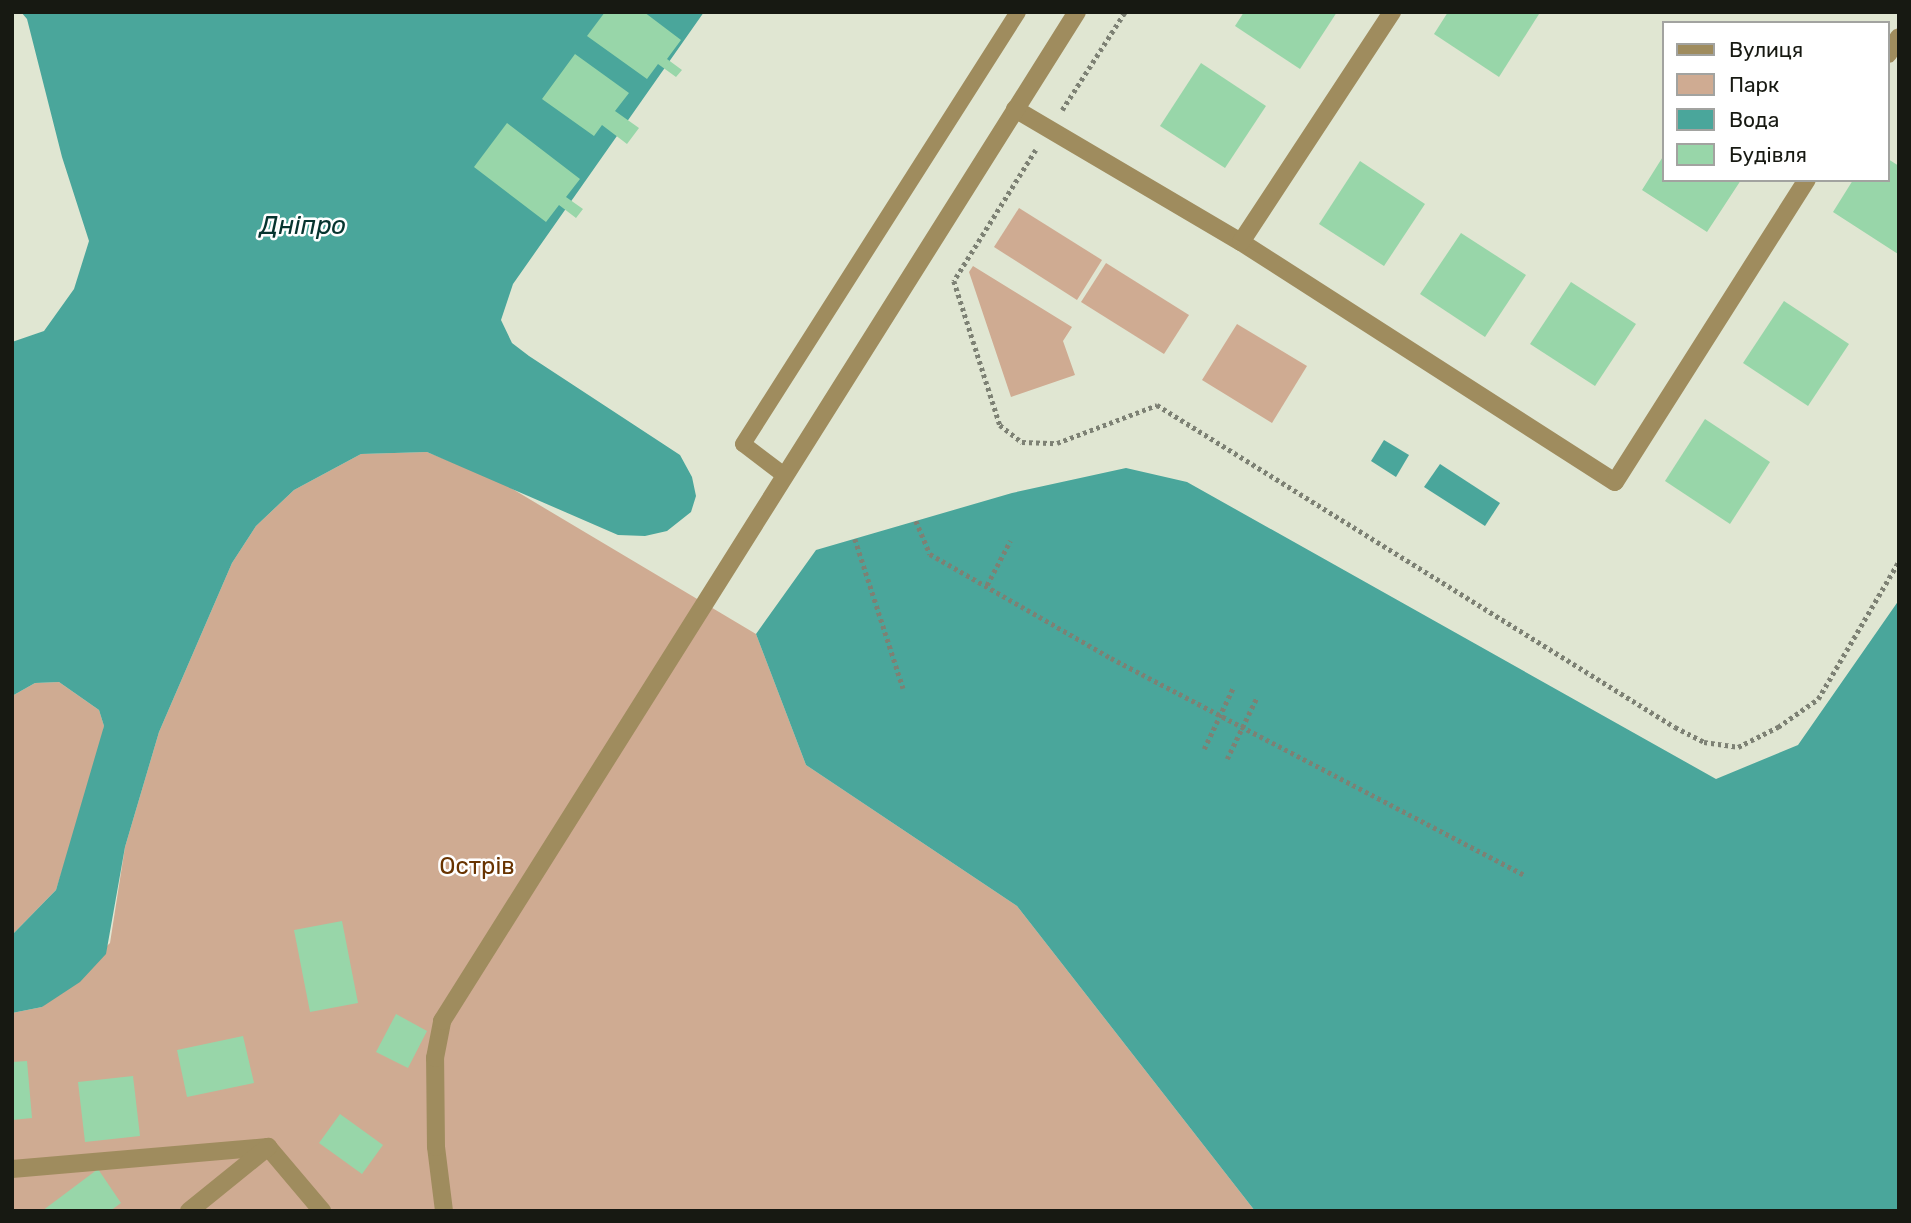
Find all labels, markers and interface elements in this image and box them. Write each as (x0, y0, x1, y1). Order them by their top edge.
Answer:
legend (1662, 21, 1890, 182)
text: Вулиця (1729, 37, 1803, 62)
text: Парк (1729, 72, 1779, 97)
text: Вода (1729, 107, 1779, 132)
text: Будівля (1729, 142, 1807, 167)
water label: Дніпро (260, 210, 346, 242)
park label: Острів (439, 853, 515, 881)

